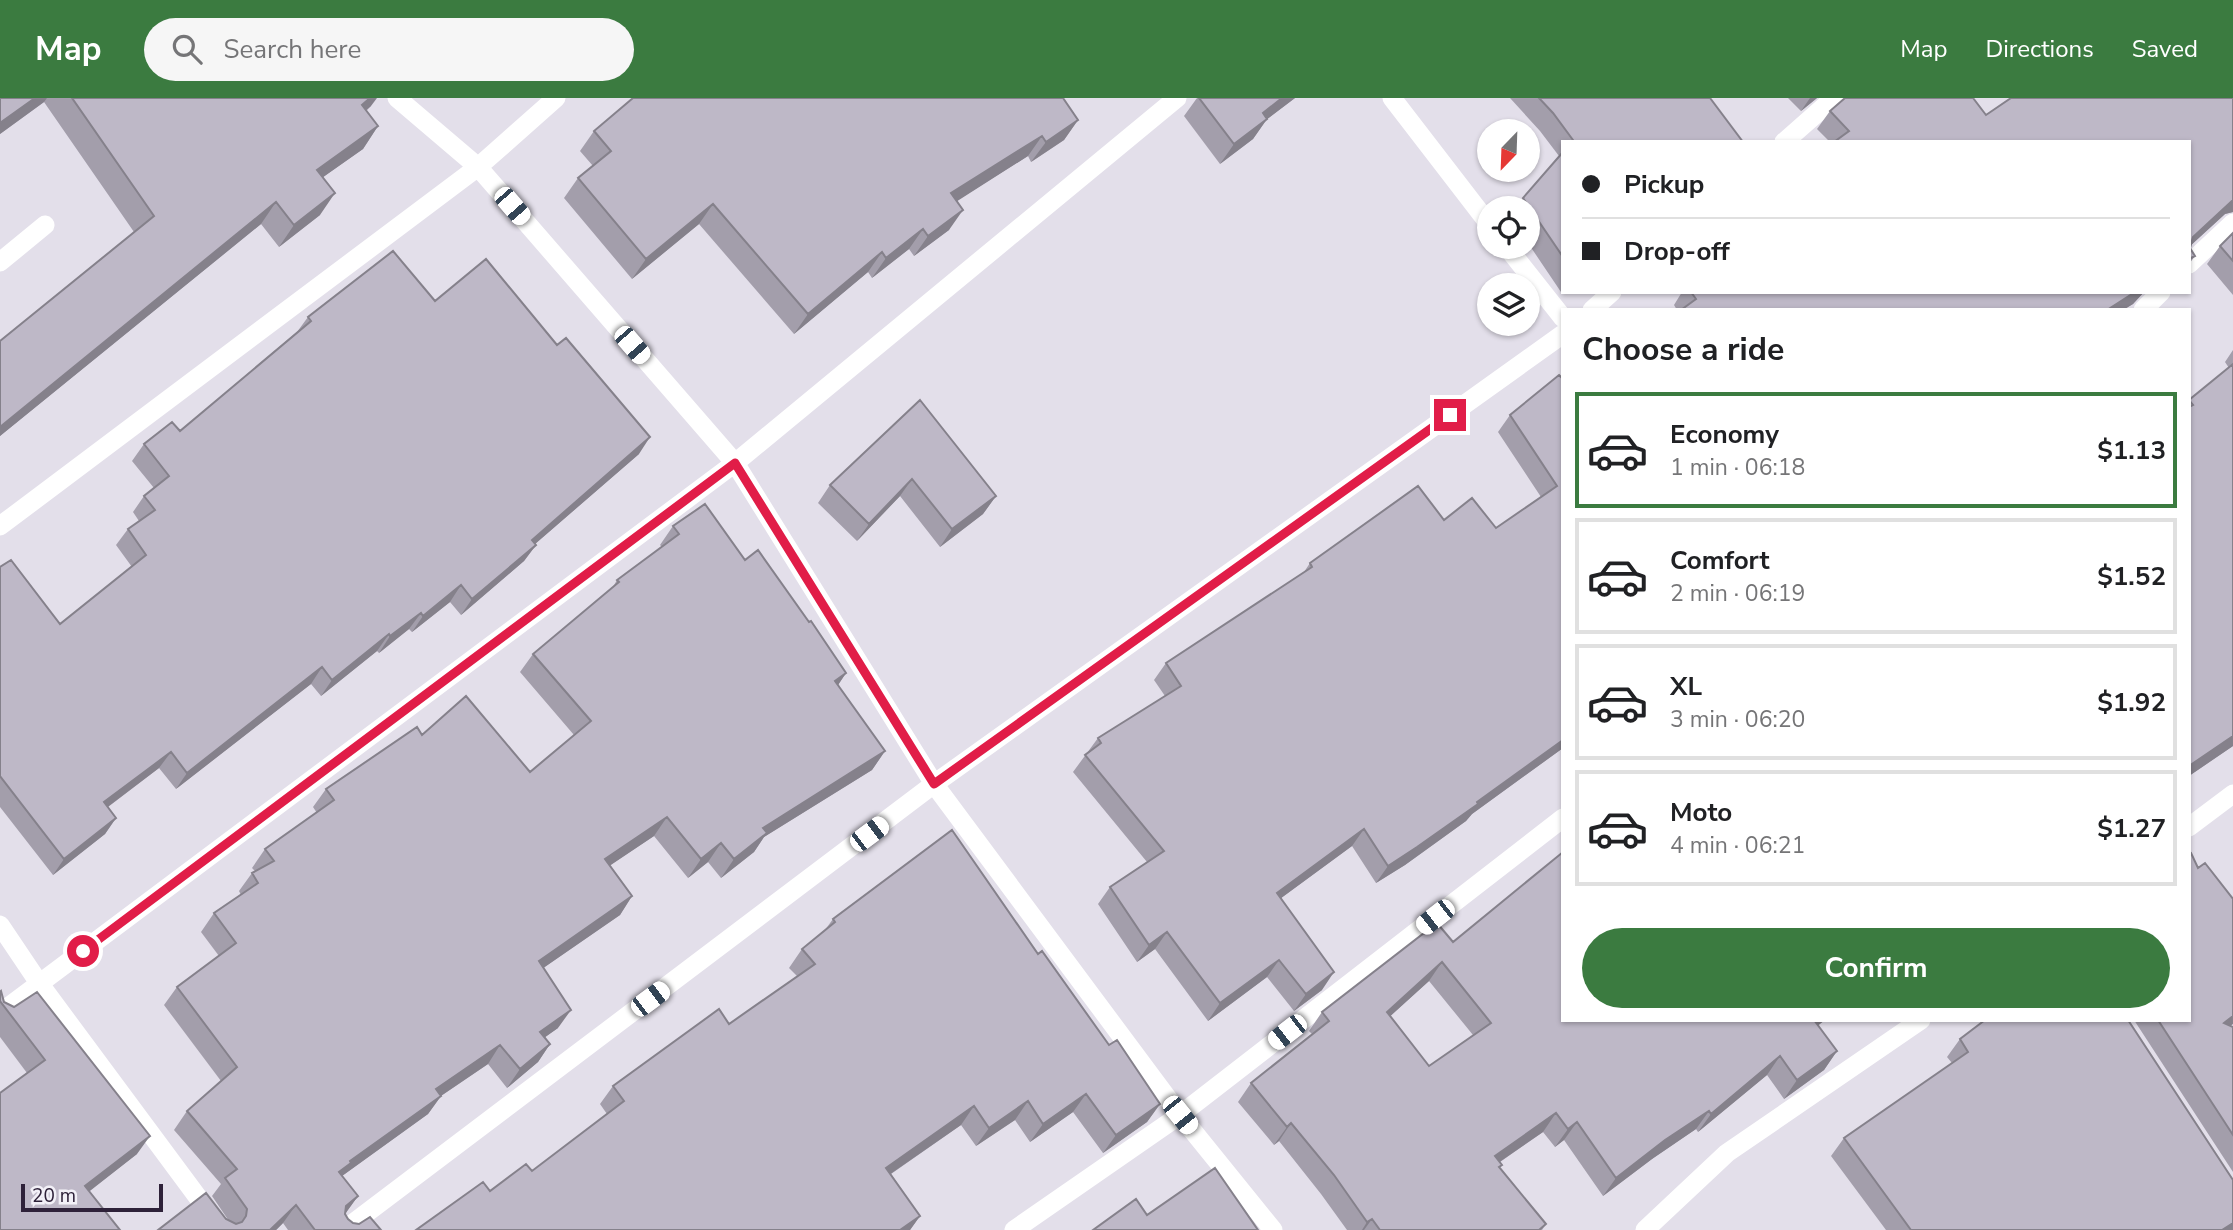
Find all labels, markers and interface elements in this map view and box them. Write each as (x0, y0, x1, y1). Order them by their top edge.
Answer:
search box (144, 18, 634, 81)
text: Map (35, 27, 102, 72)
icon: search (168, 30, 206, 68)
text: Search here (224, 32, 361, 67)
text: Map (1900, 33, 1947, 65)
text: Directions (1985, 33, 2094, 65)
text: Saved (2132, 33, 2198, 65)
north arrow (1477, 119, 1540, 182)
map controls (1477, 119, 1540, 336)
text: Pickup (1624, 167, 1704, 202)
car (491, 183, 534, 229)
button: locate (1477, 196, 1540, 259)
text: Drop-off (1624, 234, 1730, 269)
button: layers (1477, 273, 1540, 336)
car (611, 322, 654, 368)
text: Choose a ride (1582, 328, 1784, 371)
route end (1434, 399, 1466, 431)
text: Economy (1670, 417, 1779, 452)
icon: car (1586, 419, 1649, 482)
text: $1.13 (2097, 433, 2166, 468)
text: 1 min · 06:18 (1670, 452, 1805, 483)
text: Comfort (1670, 543, 1770, 578)
icon: car (1586, 545, 1649, 608)
text: $1.52 (2097, 559, 2166, 594)
text: 2 min · 06:19 (1670, 578, 1805, 609)
text: XL (1670, 669, 1702, 704)
icon: car (1586, 671, 1649, 734)
text: $1.92 (2097, 685, 2166, 720)
text: 3 min · 06:20 (1670, 704, 1805, 735)
text: Moto (1670, 795, 1732, 830)
icon: car (1586, 797, 1649, 860)
text: $1.27 (2097, 811, 2166, 846)
car (846, 813, 893, 855)
text: 4 min · 06:21 (1670, 830, 1805, 861)
car (1412, 896, 1459, 938)
button: Confirm (1582, 928, 2170, 1008)
route start (67, 935, 99, 967)
car (627, 978, 674, 1020)
car (1264, 1011, 1311, 1053)
car (1159, 1092, 1202, 1138)
scale bar (21, 1181, 163, 1213)
text: 20 m (32, 1183, 76, 1209)

